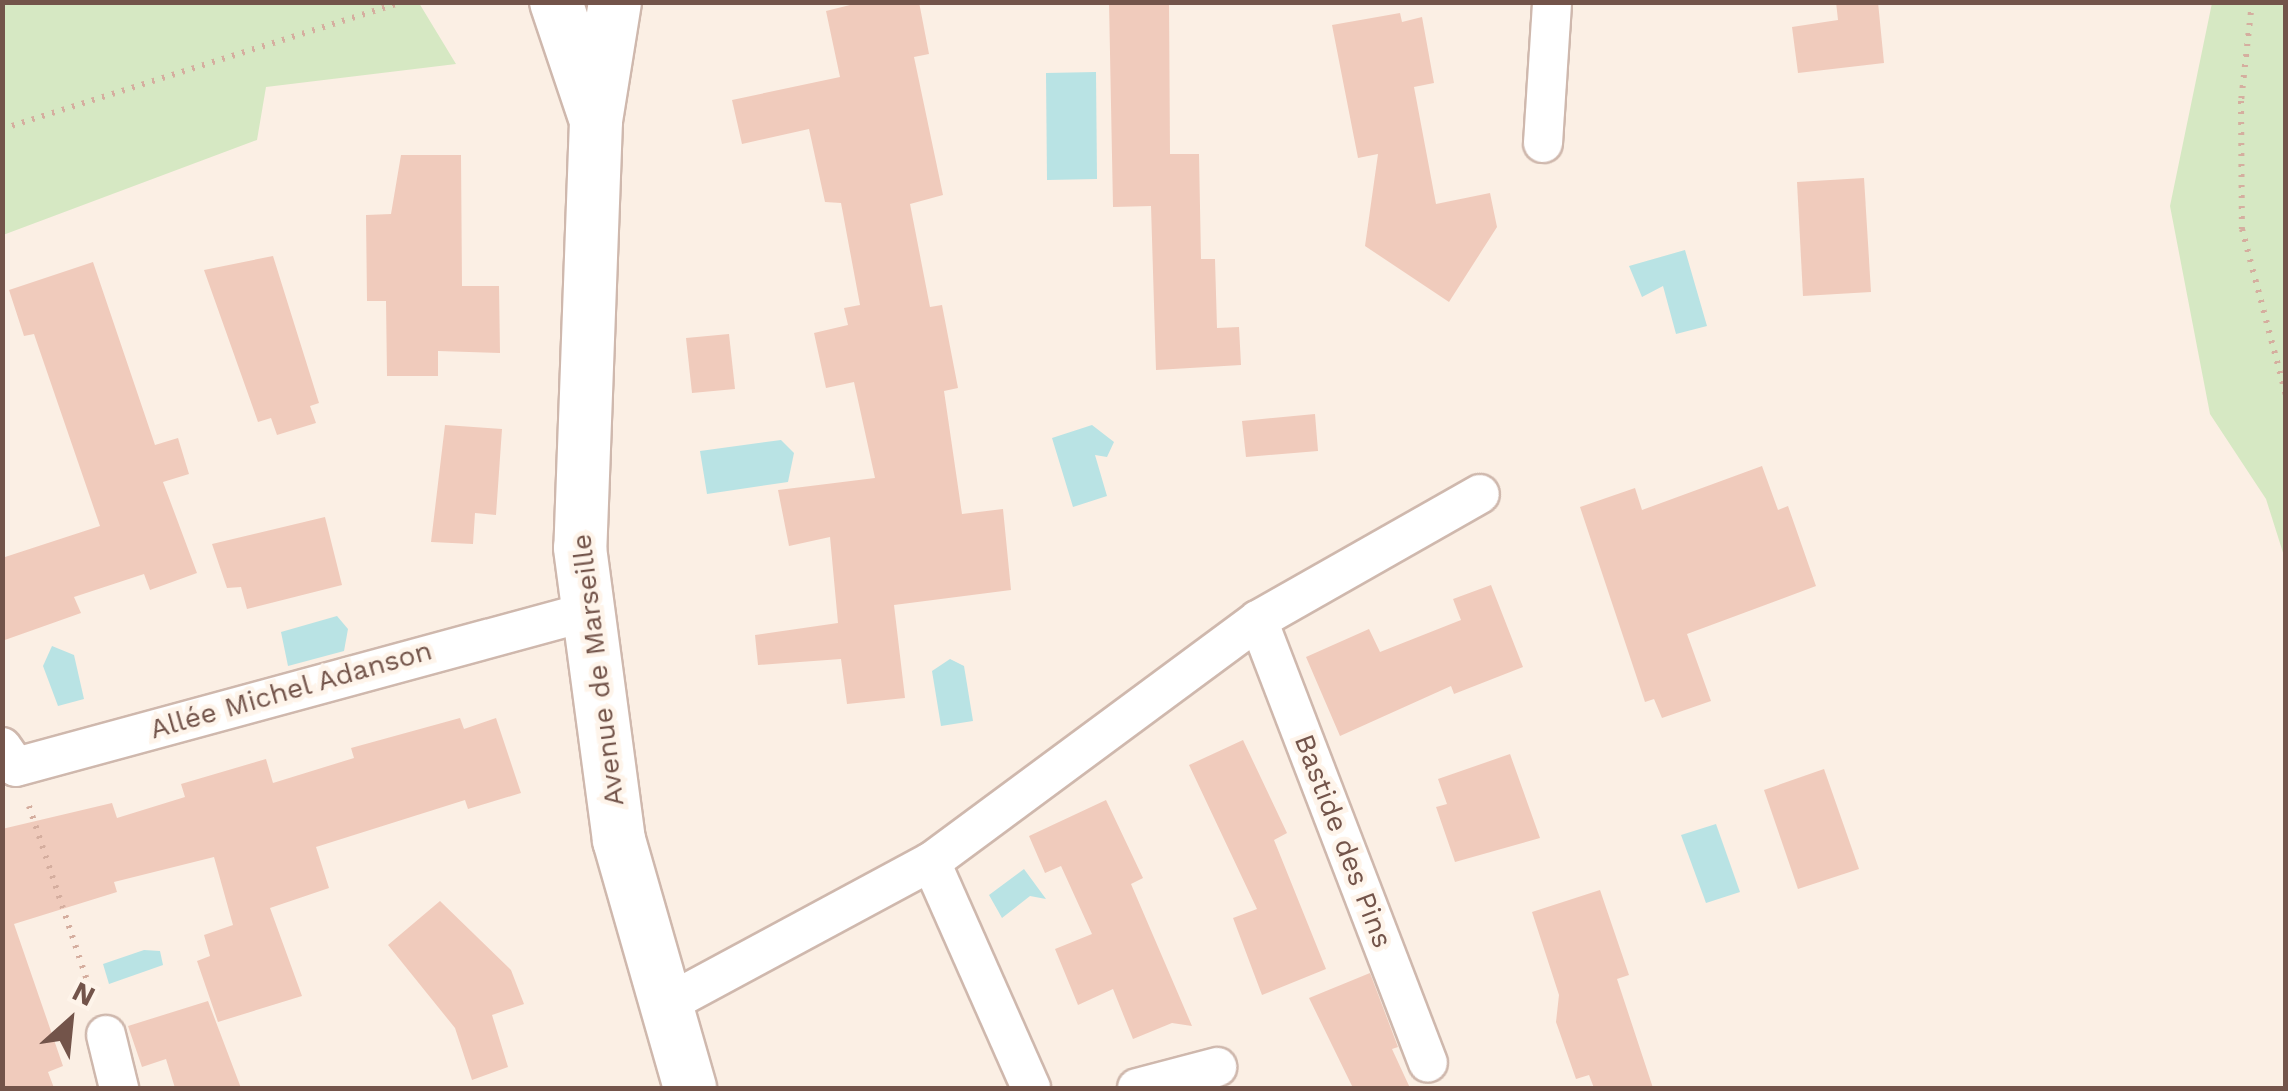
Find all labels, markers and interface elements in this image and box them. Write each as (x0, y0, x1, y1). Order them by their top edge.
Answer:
street label: Avenue de Marseille (565, 532, 631, 808)
street label: Allée Michel Adanson (145, 633, 437, 747)
street label: Bastide des Pins (1287, 730, 1399, 952)
north arrow (20, 971, 120, 1071)
text: N (67, 974, 101, 1013)

